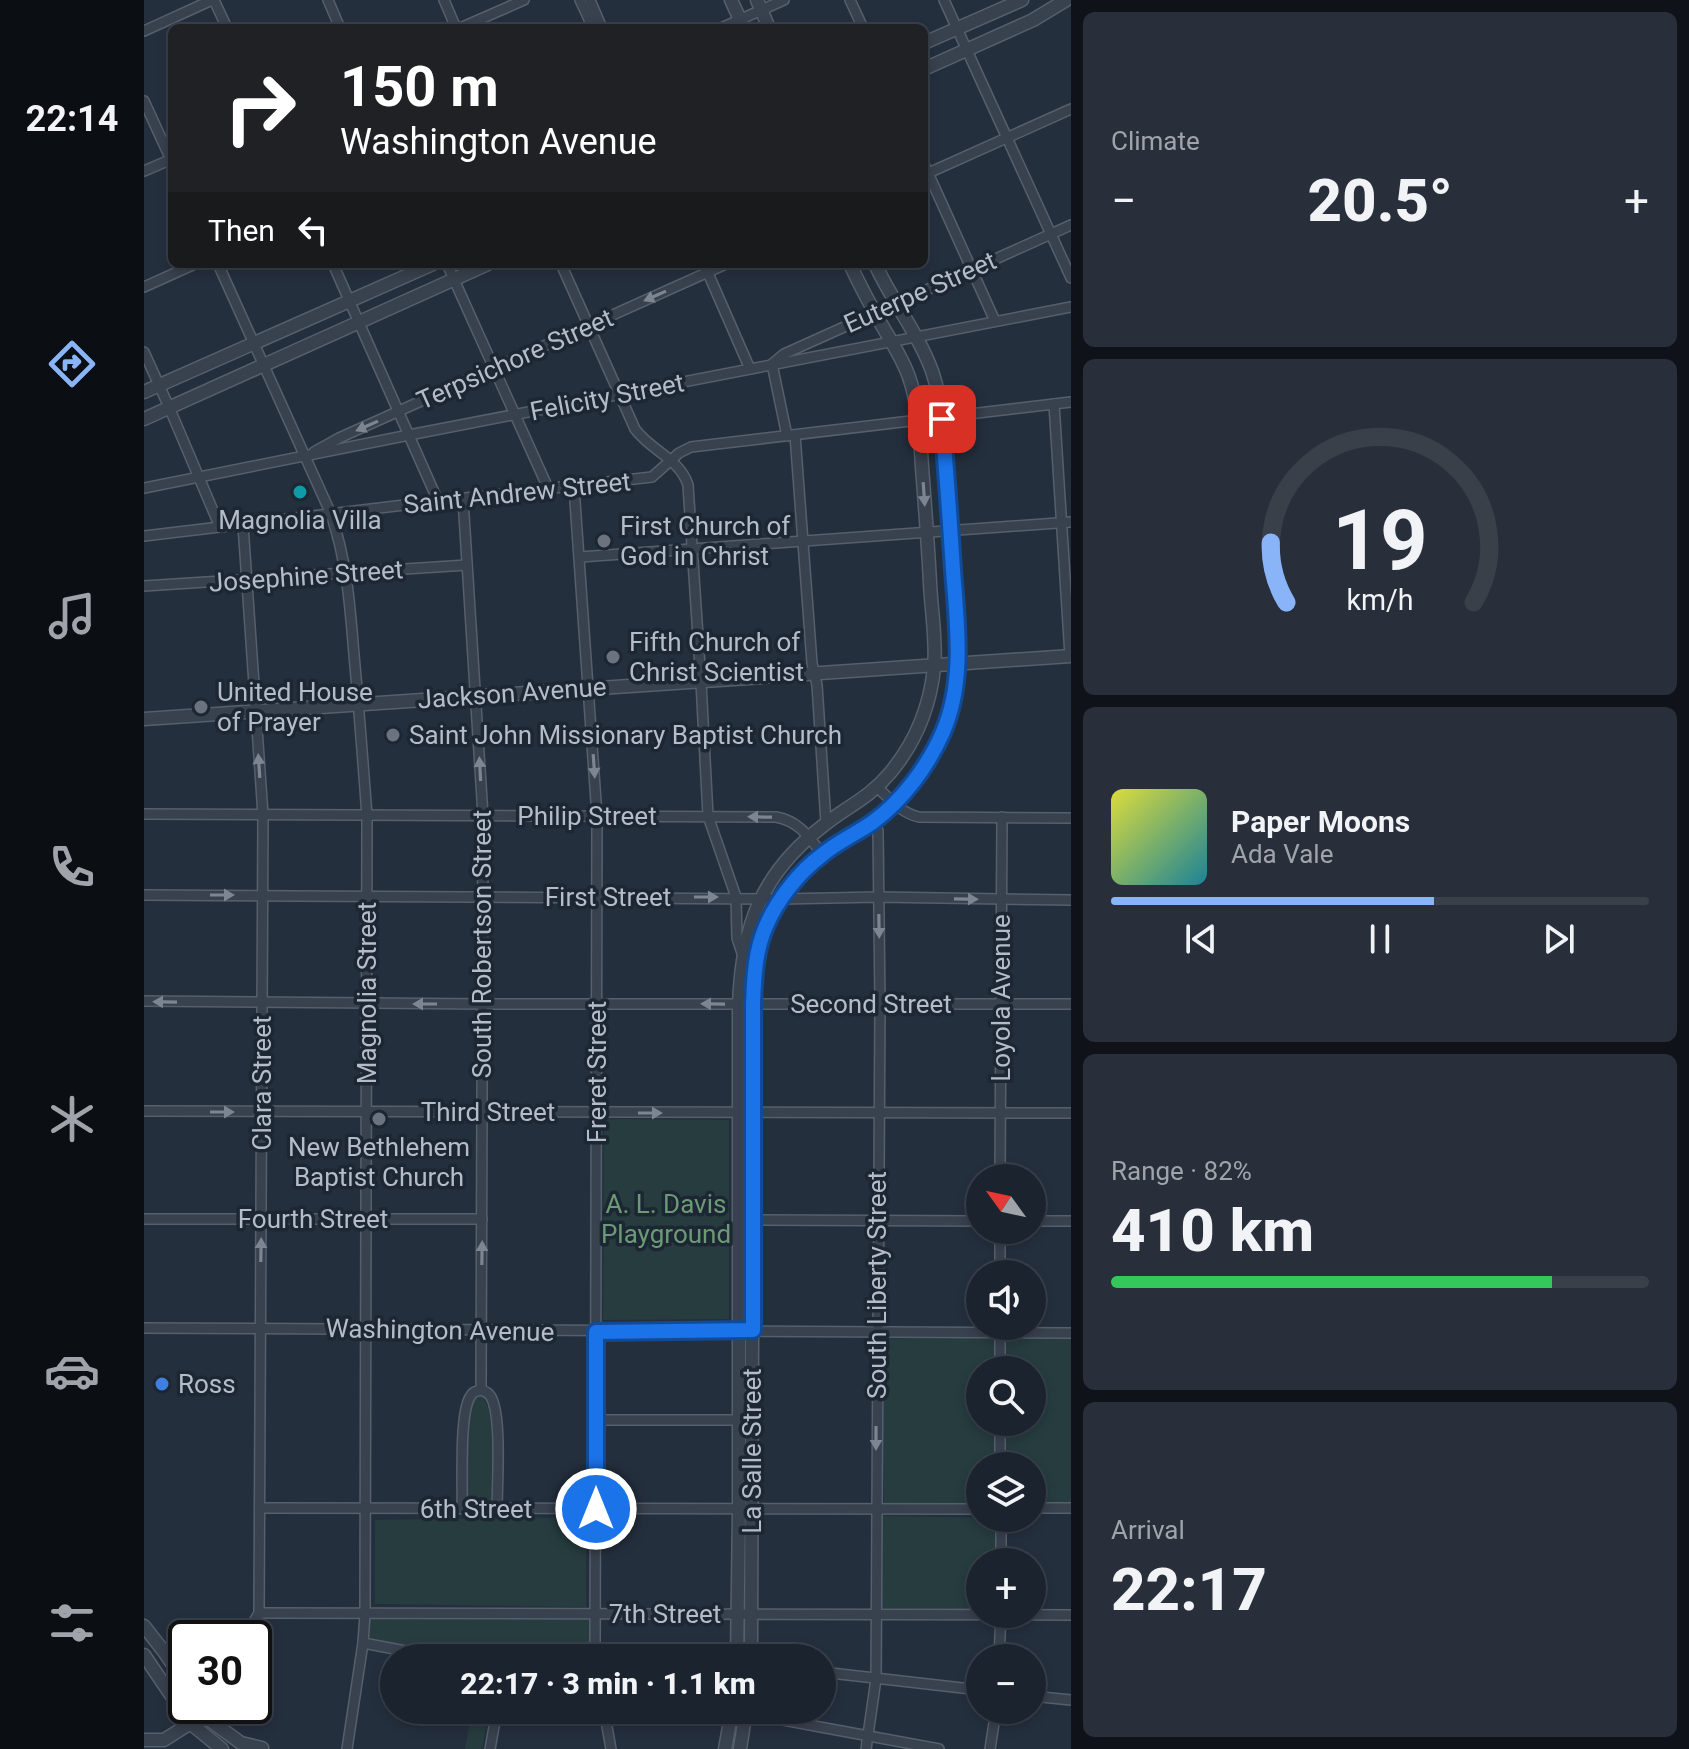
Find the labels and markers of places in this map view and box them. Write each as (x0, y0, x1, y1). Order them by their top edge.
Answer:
pin (908, 385, 976, 453)
marker: Magnolia Villa (291, 483, 309, 501)
place label: Magnolia Villa (218, 505, 382, 535)
place label: First Church of God in Christ (620, 511, 791, 571)
marker: First Church of God in Christ (595, 532, 613, 550)
place label: Fifth Church of Christ Scientist (629, 627, 804, 687)
marker: Fifth Church of Christ Scientist (604, 648, 622, 666)
place label: United House of Prayer (217, 677, 373, 737)
marker: United House of Prayer (192, 698, 210, 716)
place label: Saint John Missionary Baptist Church (409, 720, 842, 750)
marker: Saint John Missionary Baptist Church (384, 726, 402, 744)
marker: New Bethlehem Baptist Church (370, 1110, 388, 1128)
place label: New Bethlehem Baptist Church (288, 1132, 470, 1192)
place label: Ross (178, 1369, 236, 1399)
marker: Ross (153, 1375, 171, 1393)

